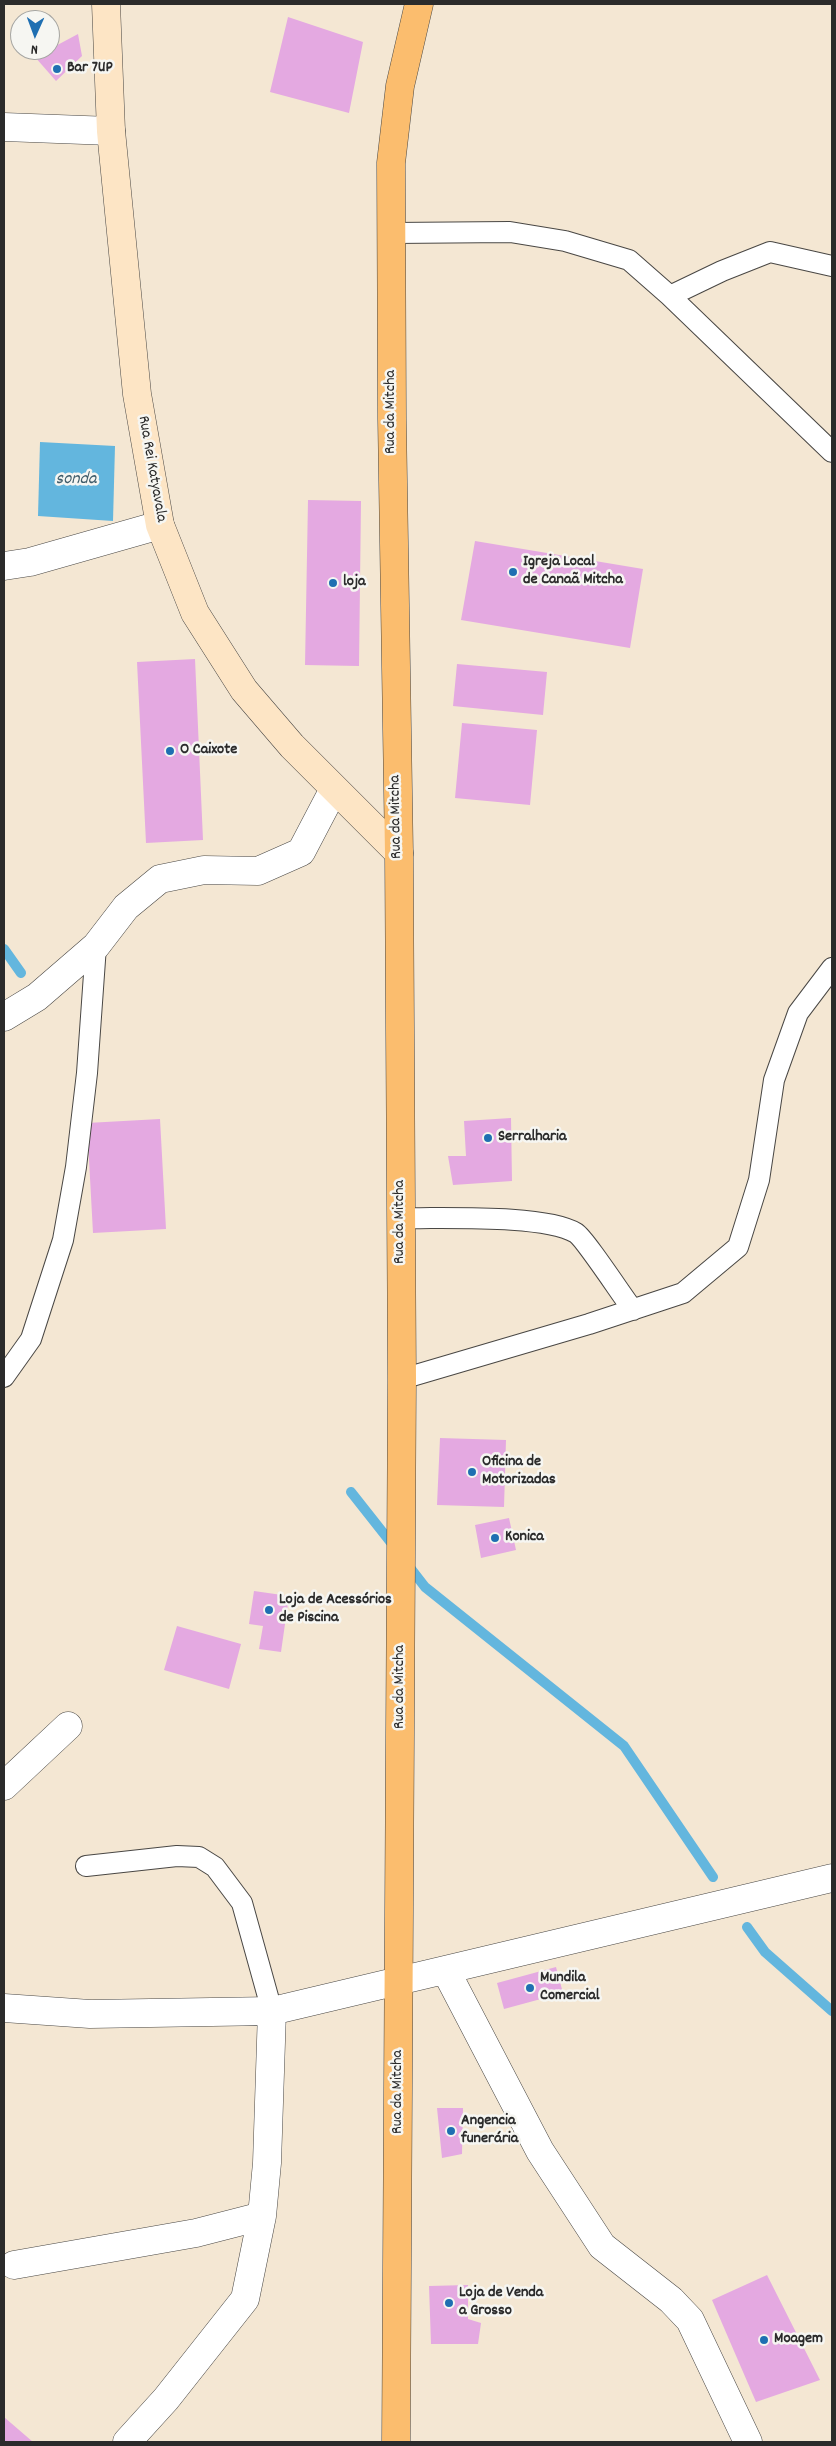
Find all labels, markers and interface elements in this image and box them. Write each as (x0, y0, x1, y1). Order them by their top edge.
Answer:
north arrow (10, 10, 60, 60)
text: N (31, 39, 38, 59)
place label: Bar 7UP (67, 59, 113, 79)
marker: Bar 7UP (51, 63, 63, 75)
street label: Rua da Mitcha (382, 370, 402, 454)
street label: Rua Rei Katyavala (132, 414, 170, 524)
water label: sonda (56, 470, 96, 492)
place label: Igreja Local de Canaã Mitcha (523, 553, 623, 591)
marker: Igreja Local de Canaã Mitcha (507, 566, 519, 578)
place label: loja (343, 573, 366, 593)
marker: loja (327, 577, 339, 589)
place label: O Caixote (180, 741, 237, 761)
marker: O Caixote (164, 745, 176, 757)
street label: Rua da Mitcha (387, 775, 407, 859)
place label: Serralharia (498, 1128, 566, 1148)
marker: Serralharia (482, 1132, 494, 1144)
street label: Rua da Mitcha (391, 1180, 411, 1264)
place label: Oficina de Motorizadas (482, 1453, 556, 1491)
marker: Oficina de Motorizadas (466, 1466, 478, 1478)
place label: Konica (505, 1528, 544, 1548)
marker: Konica (489, 1532, 501, 1544)
place label: Loja de Acessórios de Piscina (279, 1591, 392, 1629)
marker: Loja de Acessórios de Piscina (263, 1604, 275, 1616)
street label: Rua da Mitcha (391, 1645, 411, 1729)
place label: Mundila Comercial (540, 1969, 600, 2007)
marker: Mundila Comercial (524, 1982, 536, 1994)
street label: Rua da Mitcha (389, 2050, 409, 2134)
place label: Angencia funerária (461, 2112, 518, 2150)
marker: Angencia funerária (445, 2125, 457, 2137)
place label: Loja de Venda a Grosso (459, 2284, 543, 2322)
marker: Loja de Venda a Grosso (443, 2297, 455, 2309)
place label: Moagem (774, 2330, 823, 2350)
marker: Moagem (758, 2334, 770, 2346)

